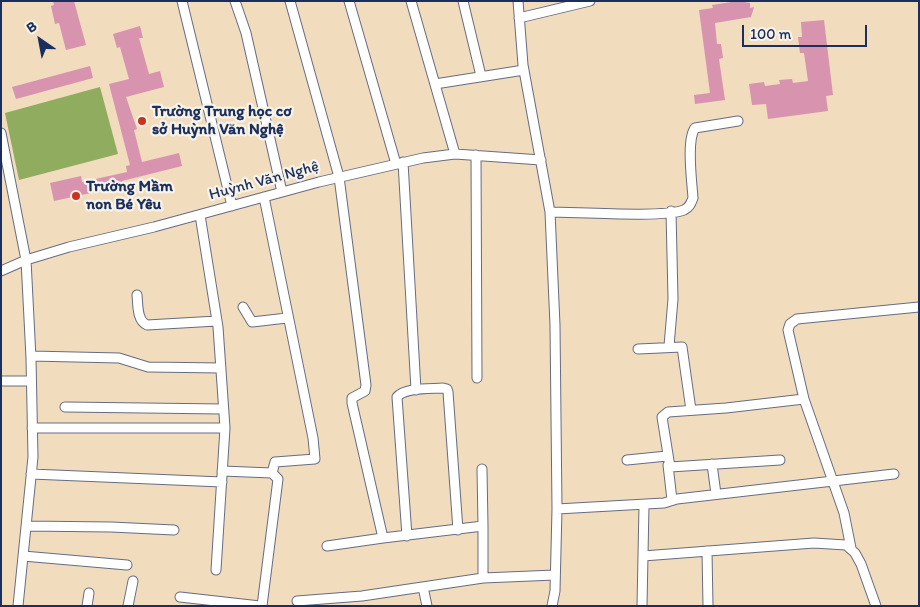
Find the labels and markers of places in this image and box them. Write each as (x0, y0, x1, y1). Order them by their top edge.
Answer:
place label: Trường Trung học cơ sở Huỳnh Văn Nghệ (152, 102, 291, 140)
marker: Trường Trung học cơ sở Huỳnh Văn Nghệ (136, 115, 148, 127)
place label: Trường Mầm non Bé Yêu (86, 177, 173, 215)
marker: Trường Mầm non Bé Yêu (70, 190, 82, 202)

